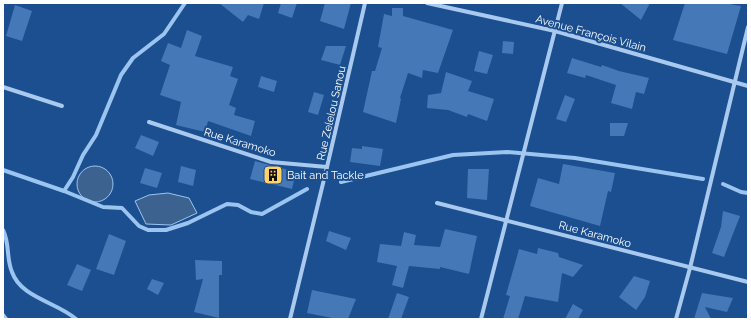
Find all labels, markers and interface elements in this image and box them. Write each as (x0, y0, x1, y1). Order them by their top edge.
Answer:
street label: Avenue François Vilain (534, 12, 648, 55)
street label: Rue Zelelou Sanou (314, 65, 349, 162)
street label: Rue Karamoko (202, 125, 278, 160)
building icon: Bait and Tackle (262, 164, 284, 186)
place label: Bait and Tackle (287, 169, 364, 182)
street label: Rue Karamoko (557, 219, 633, 251)

